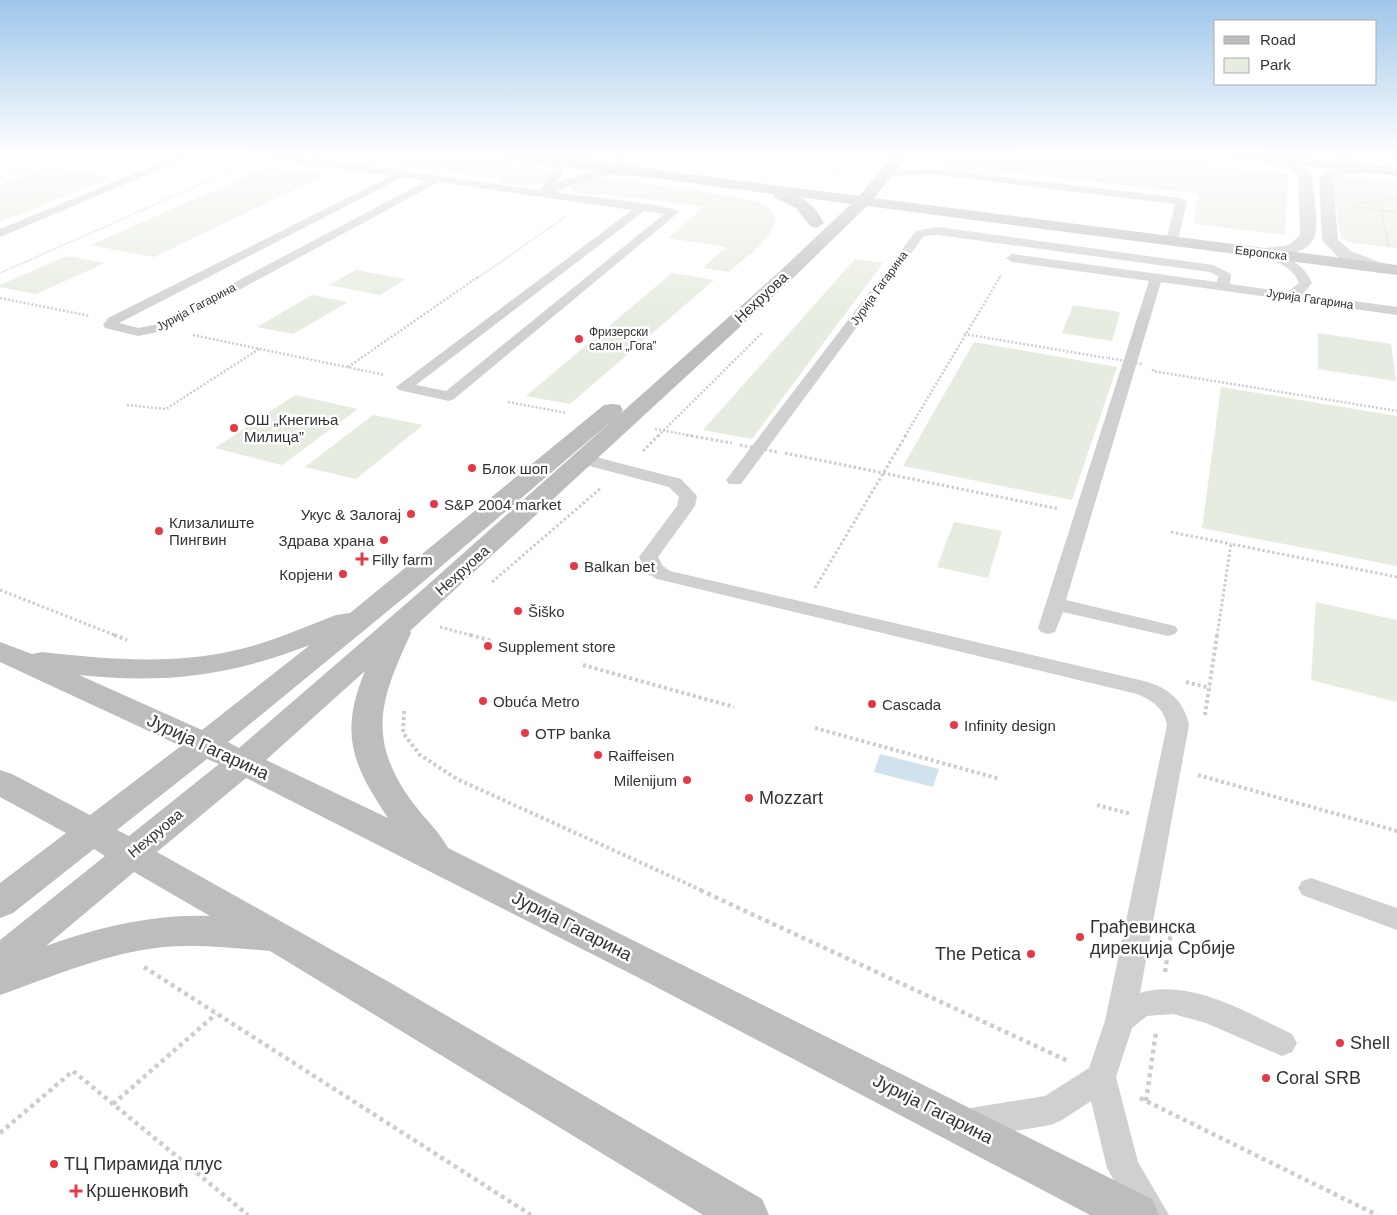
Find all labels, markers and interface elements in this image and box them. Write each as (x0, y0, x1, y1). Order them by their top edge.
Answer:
legend (1214, 20, 1377, 85)
text: Road (1260, 31, 1296, 48)
text: Park (1260, 56, 1291, 73)
street label: Европска (1234, 243, 1288, 263)
street label: Јурија Гагарина (848, 248, 911, 328)
street label: Нехруова (731, 268, 792, 326)
street label: Јурија Гагарина (154, 280, 238, 334)
street label: Јурија Гагарина (1266, 286, 1355, 312)
place label: Фризерски салон „Гога” (589, 325, 657, 353)
marker: Фризерски салон „Гога” (573, 333, 585, 345)
place label: ОШ „Кнегиња Милица” (244, 411, 339, 445)
marker: ОШ „Кнегиња Милица” (228, 422, 240, 434)
place label: Блок шоп (482, 460, 548, 477)
marker: Блок шоп (466, 462, 478, 474)
place label: S&P 2004 market (444, 496, 562, 513)
marker: S&P 2004 market (428, 498, 440, 510)
place label: Укус & Залогај (301, 506, 401, 523)
marker: Укус & Залогај (405, 508, 417, 520)
place label: Клизалиште Пингвин (169, 514, 254, 548)
marker: Клизалиште Пингвин (153, 525, 165, 537)
place label: Здрава храна (278, 532, 375, 549)
marker: Здрава храна (378, 534, 390, 546)
street label: Нехруова (432, 541, 493, 599)
place label: Filly farm (372, 551, 433, 568)
marker: Filly farm (356, 553, 368, 565)
place label: Balkan bet (584, 558, 656, 575)
marker: Balkan bet (568, 560, 580, 572)
place label: Корјени (279, 566, 333, 583)
marker: Корјени (337, 568, 349, 580)
place label: Šiško (528, 603, 565, 620)
marker: Šiško (512, 605, 524, 617)
place label: Supplement store (498, 638, 616, 655)
marker: Supplement store (482, 640, 494, 652)
place label: Obuća Metro (493, 693, 580, 710)
marker: Obuća Metro (477, 695, 489, 707)
place label: Cascada (882, 696, 942, 713)
marker: Cascada (866, 698, 878, 710)
street label: Јурија Гагарина (144, 710, 273, 784)
place label: Infinity design (964, 717, 1056, 734)
marker: Infinity design (948, 719, 960, 731)
place label: OTP banka (535, 725, 611, 742)
marker: OTP banka (519, 727, 531, 739)
place label: Raiffeisen (608, 747, 674, 764)
marker: Raiffeisen (592, 749, 604, 761)
place label: Milenijum (614, 772, 677, 789)
marker: Milenijum (681, 774, 693, 786)
place label: Mozzart (759, 788, 823, 808)
marker: Mozzart (743, 792, 755, 804)
street label: Нехруова (124, 805, 186, 861)
street label: Јурија Гагарина (509, 887, 636, 965)
place label: Грађевинска дирекција Србије (1090, 917, 1235, 958)
marker: Грађевинска дирекција Србије (1074, 931, 1086, 943)
place label: The Petica (935, 944, 1022, 964)
marker: The Petica (1025, 948, 1037, 960)
place label: Shell (1350, 1033, 1390, 1053)
marker: Shell (1334, 1037, 1346, 1049)
place label: Coral SRB (1276, 1068, 1361, 1088)
street label: Јурија Гагарина (870, 1070, 997, 1148)
marker: Coral SRB (1260, 1072, 1272, 1084)
place label: ТЦ Пирамида плус (64, 1154, 222, 1174)
marker: ТЦ Пирамида плус (48, 1158, 60, 1170)
place label: Кршенковић (86, 1181, 189, 1201)
marker: Кршенковић (70, 1185, 82, 1197)

